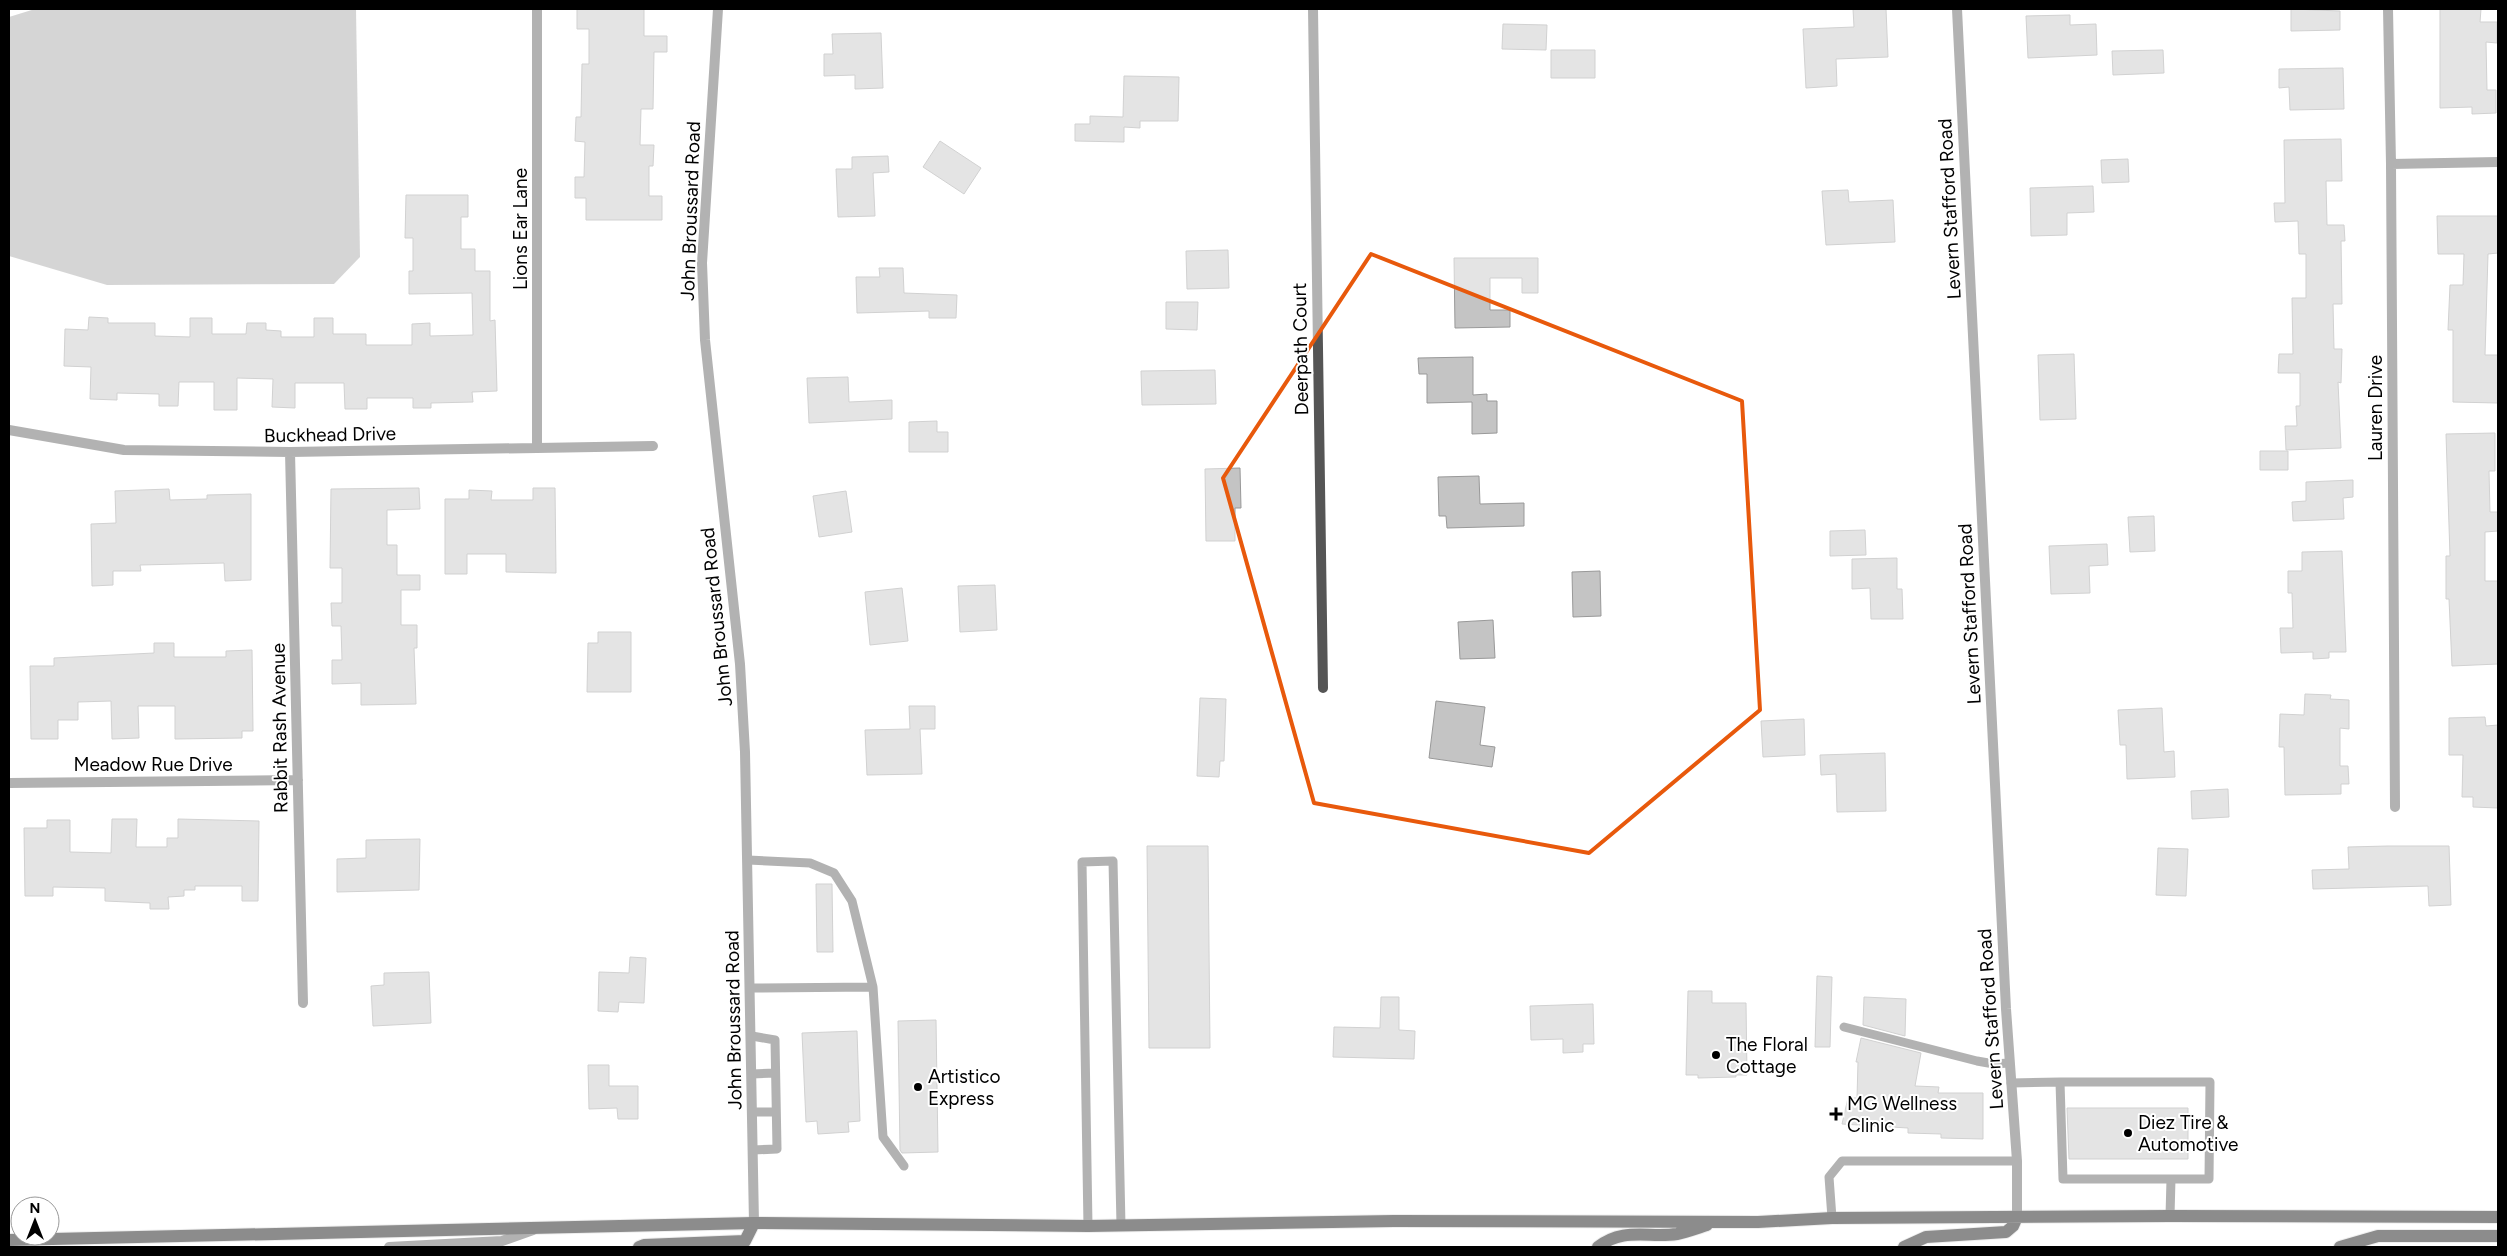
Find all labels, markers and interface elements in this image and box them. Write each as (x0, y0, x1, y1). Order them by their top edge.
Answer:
street label: Levern Stafford Road (1933, 118, 1966, 300)
street label: John Broussard Road (676, 121, 705, 301)
street label: Lions Ear Lane (509, 168, 532, 290)
street label: Deerpath Court (1288, 283, 1313, 415)
street label: Lauren Drive (2364, 355, 2387, 461)
street label: Buckhead Drive (264, 422, 396, 447)
street label: Levern Stafford Road (1953, 523, 1986, 705)
street label: John Broussard Road (696, 526, 737, 708)
street label: Rabbit Rash Avenue (267, 643, 292, 813)
street label: Meadow Rue Drive (73, 753, 233, 776)
street label: Levern Stafford Road (1973, 928, 2008, 1110)
street label: John Broussard Road (720, 930, 747, 1110)
place label: The Floral Cottage (1726, 1033, 1808, 1078)
marker: The Floral Cottage (1710, 1049, 1722, 1061)
place label: Artistico Express (928, 1065, 1001, 1110)
marker: Artistico Express (912, 1081, 924, 1093)
place label: MG Wellness Clinic (1847, 1092, 1957, 1137)
marker: MG Wellness Clinic (1829, 1107, 1843, 1121)
place label: Diez Tire & Automotive (2138, 1111, 2238, 1156)
marker: Diez Tire & Automotive (2122, 1127, 2134, 1139)
north arrow (10, 1196, 60, 1246)
text: N (30, 1200, 40, 1217)

